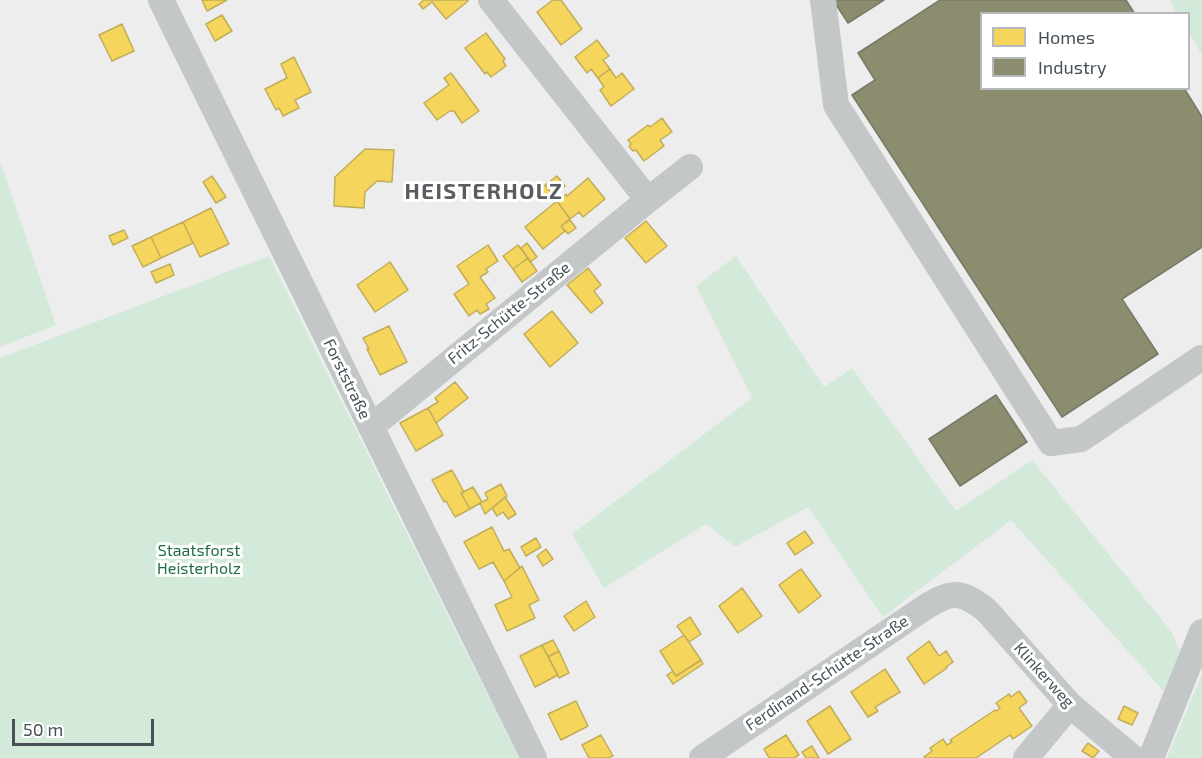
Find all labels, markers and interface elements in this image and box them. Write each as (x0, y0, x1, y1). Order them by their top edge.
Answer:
legend (980, 12, 1190, 90)
text: Homes (1038, 26, 1095, 48)
text: Industry (1038, 56, 1107, 78)
district label: HEISTERHOLZ (405, 179, 563, 205)
street label: Fritz-Schütte-Straße (444, 258, 574, 368)
street label: Forststraße (319, 336, 375, 422)
park label: Staatsforst Heisterholz (157, 541, 241, 579)
street label: Ferdinand-Schütte-Straße (742, 611, 912, 735)
street label: Klinkerweg (1010, 638, 1078, 712)
scale bar (15, 707, 158, 745)
text: 50 m (23, 718, 63, 740)

